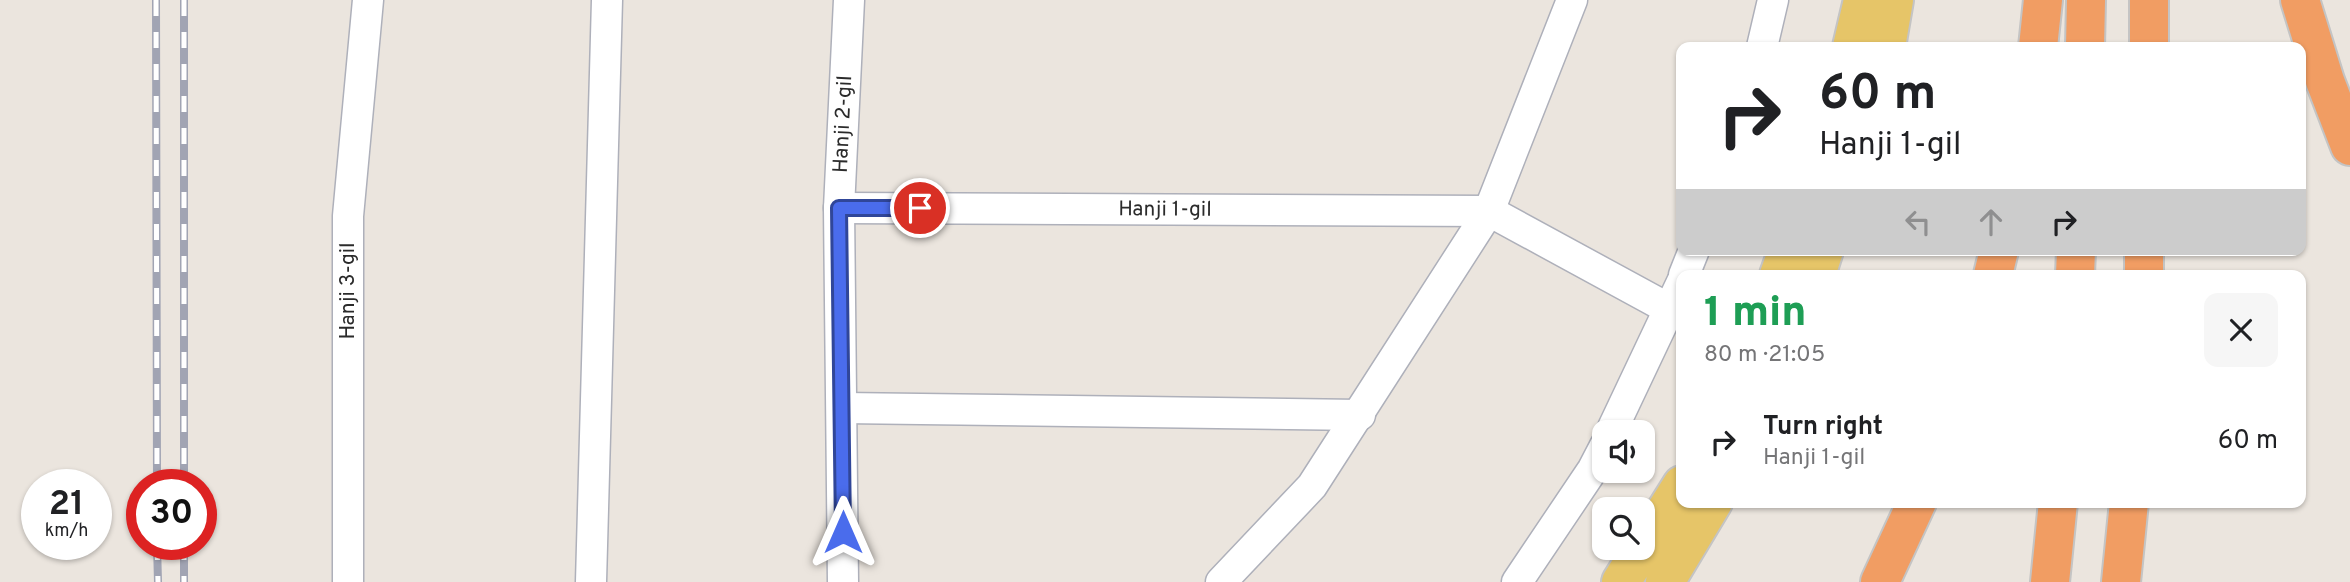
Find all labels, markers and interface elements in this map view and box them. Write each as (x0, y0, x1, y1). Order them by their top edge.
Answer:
text: 60 m (1819, 65, 1937, 127)
icon: right (1704, 70, 1795, 161)
street label: Hanji 2-gil (827, 75, 859, 173)
text: Hanji 1-gil (1819, 126, 1961, 166)
pin (890, 178, 950, 238)
icon: arrive (901, 189, 939, 227)
street label: Hanji 1-gil (1118, 196, 1212, 223)
icon: left (1899, 203, 1937, 241)
icon: ahead (1972, 203, 2010, 241)
icon: right (2045, 203, 2083, 241)
street label: Hanji 3-gil (335, 242, 362, 340)
text: 1 min (1704, 288, 1807, 341)
button: close (2204, 293, 2278, 367)
text: 80 m · 21:05 (1704, 341, 1825, 370)
text: Turn right (1763, 411, 1883, 444)
map controls (1592, 420, 1655, 560)
button: sound (1592, 420, 1655, 483)
icon: right (1704, 423, 1742, 461)
text: 60 m (2218, 425, 2278, 458)
text: Hanji 1-gil (1763, 444, 1865, 473)
speed limit sign: 30 (126, 469, 217, 560)
text: 21 (49, 483, 84, 527)
position arrow (806, 495, 880, 569)
button: search (1592, 497, 1655, 560)
text: km/h (45, 520, 88, 543)

